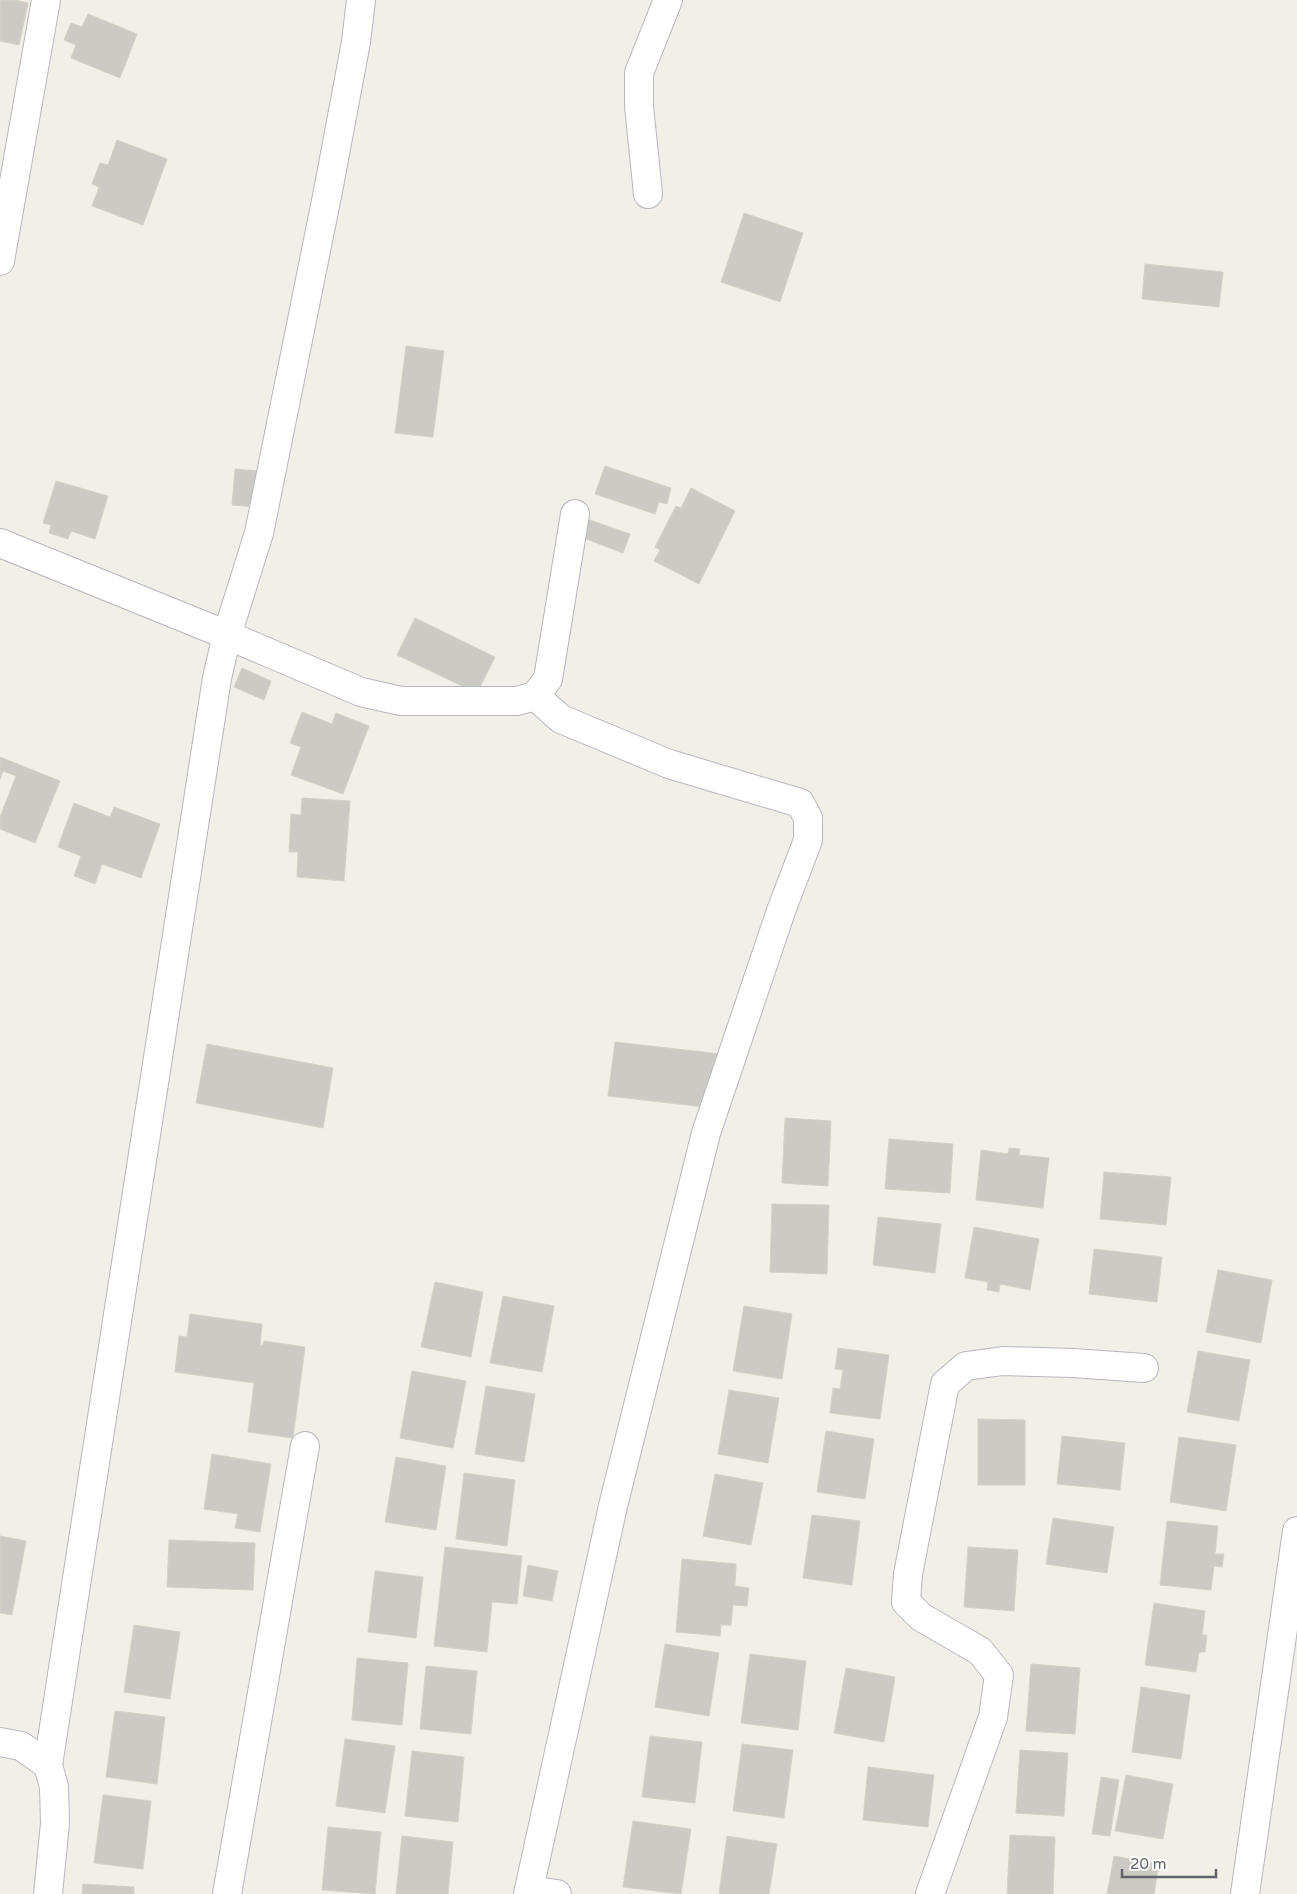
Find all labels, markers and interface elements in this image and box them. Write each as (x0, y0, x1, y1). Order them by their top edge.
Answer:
scale bar (1122, 1846, 1216, 1878)
text: 20 m (1130, 1855, 1167, 1873)

